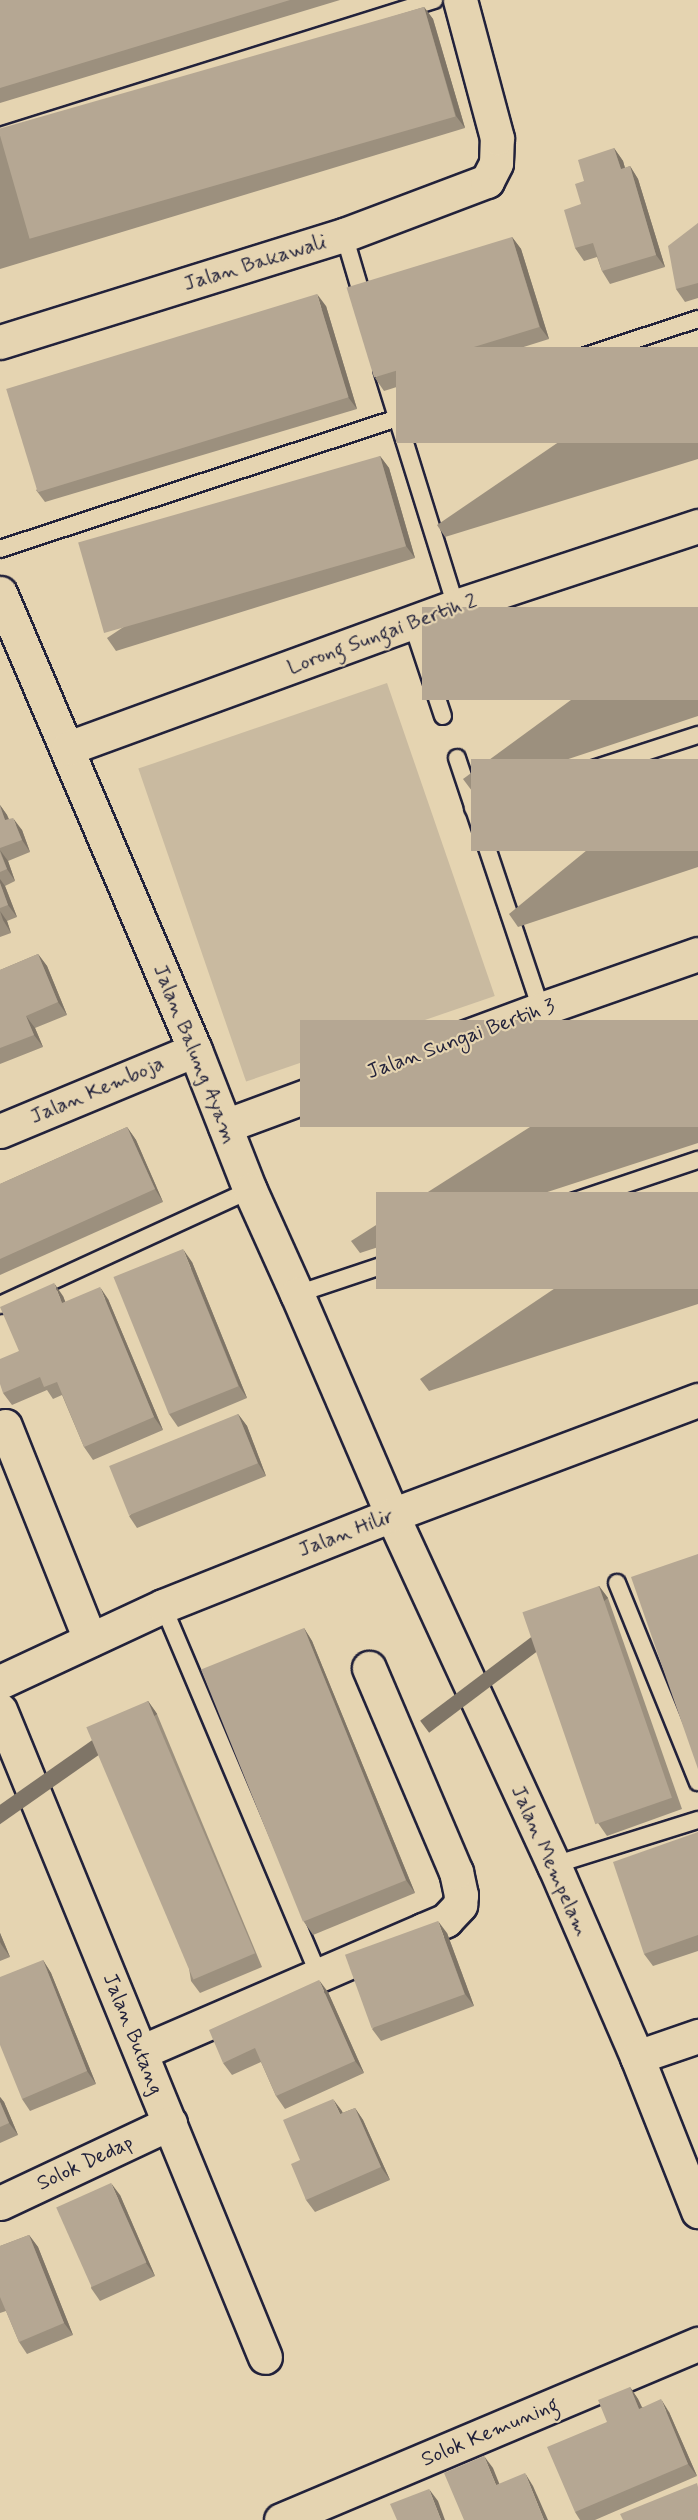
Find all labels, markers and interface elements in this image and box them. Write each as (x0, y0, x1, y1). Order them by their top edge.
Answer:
street label: Jalan Bakawali (181, 229, 329, 297)
street label: Lorong Sungai Bertih 2 (283, 588, 481, 680)
street label: Jalan Balung Ayam (149, 965, 241, 1143)
street label: Jalan Sungai Bertih 3 (365, 994, 557, 1084)
street label: Jalan Kemboja (25, 1050, 169, 1130)
street label: Jalan Hilir (295, 1503, 397, 1563)
street label: Jalan Mempelam (505, 1781, 595, 1941)
street label: Jalan Butang (98, 1971, 168, 2097)
street label: Solok Dedap (33, 2130, 137, 2196)
street label: Solok Kemuning (418, 2392, 562, 2472)

